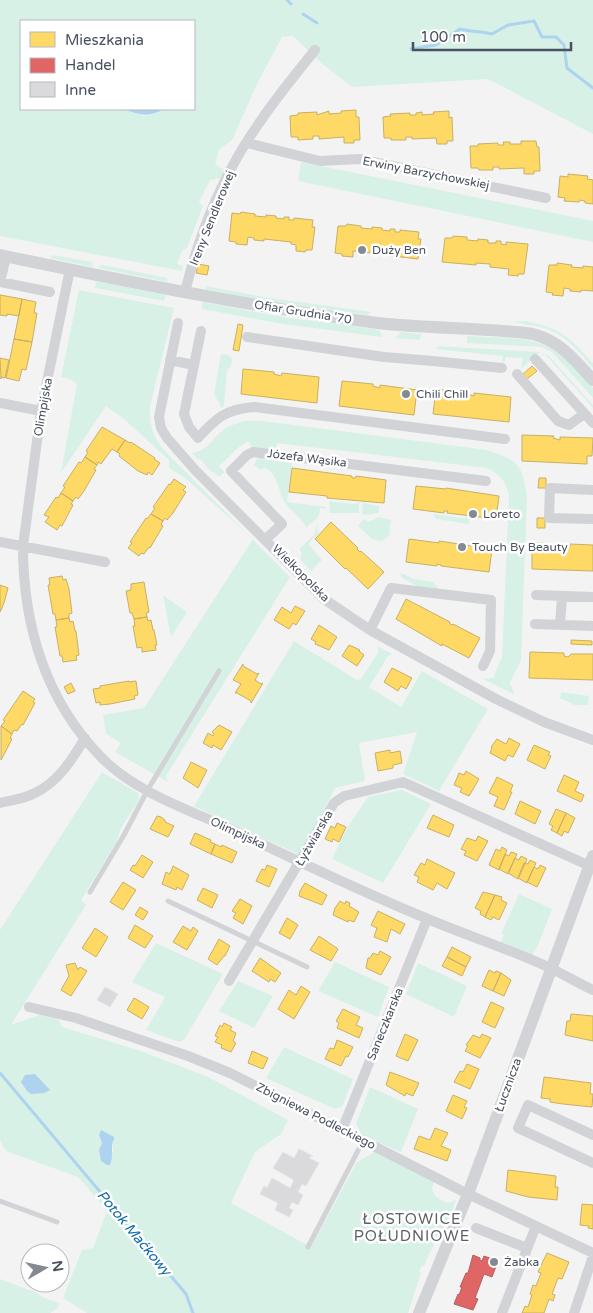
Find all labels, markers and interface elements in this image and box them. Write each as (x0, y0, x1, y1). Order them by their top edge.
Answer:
legend (20, 20, 195, 110)
scale bar (413, 20, 570, 52)
text: 100 m (420, 28, 466, 46)
text: Mieszkania (65, 31, 144, 49)
text: Handel (65, 56, 116, 74)
text: Inne (65, 81, 96, 99)
street label: Erwiny Barzychowskiej (361, 154, 491, 192)
street label: Ireny Sendlerowej (187, 169, 237, 267)
place label: Duży Ben (372, 243, 426, 257)
marker: Duży Ben (356, 244, 368, 256)
street label: Ofiar Grudnia '70 (253, 297, 353, 327)
street label: Olimpijska (31, 377, 55, 437)
place label: Chili Chill (416, 387, 468, 401)
marker: Chili Chill (400, 388, 412, 400)
street label: Józefa Wąsika (266, 446, 348, 470)
place label: Loreto (483, 507, 520, 521)
marker: Loreto (467, 508, 479, 520)
place label: Touch By Beauty (472, 540, 568, 554)
street label: Wielkopolska (269, 541, 333, 605)
marker: Touch By Beauty (456, 541, 468, 553)
street label: Łyżwiarska (292, 808, 336, 868)
street label: Olimpijska (208, 814, 268, 852)
street label: Saneczkarska (364, 986, 406, 1062)
street label: Łucznicza (492, 1056, 524, 1114)
street label: Zbigniewa Podleckiego (254, 1080, 378, 1152)
water label: Potok Maćkowy (93, 1187, 176, 1280)
district label: ŁOSTOWICE POŁUDNIOWE (354, 1210, 470, 1245)
north arrow (20, 1243, 70, 1293)
place label: Żabka (504, 1255, 539, 1269)
marker: Żabka (488, 1256, 500, 1268)
text: N (48, 1259, 67, 1273)

